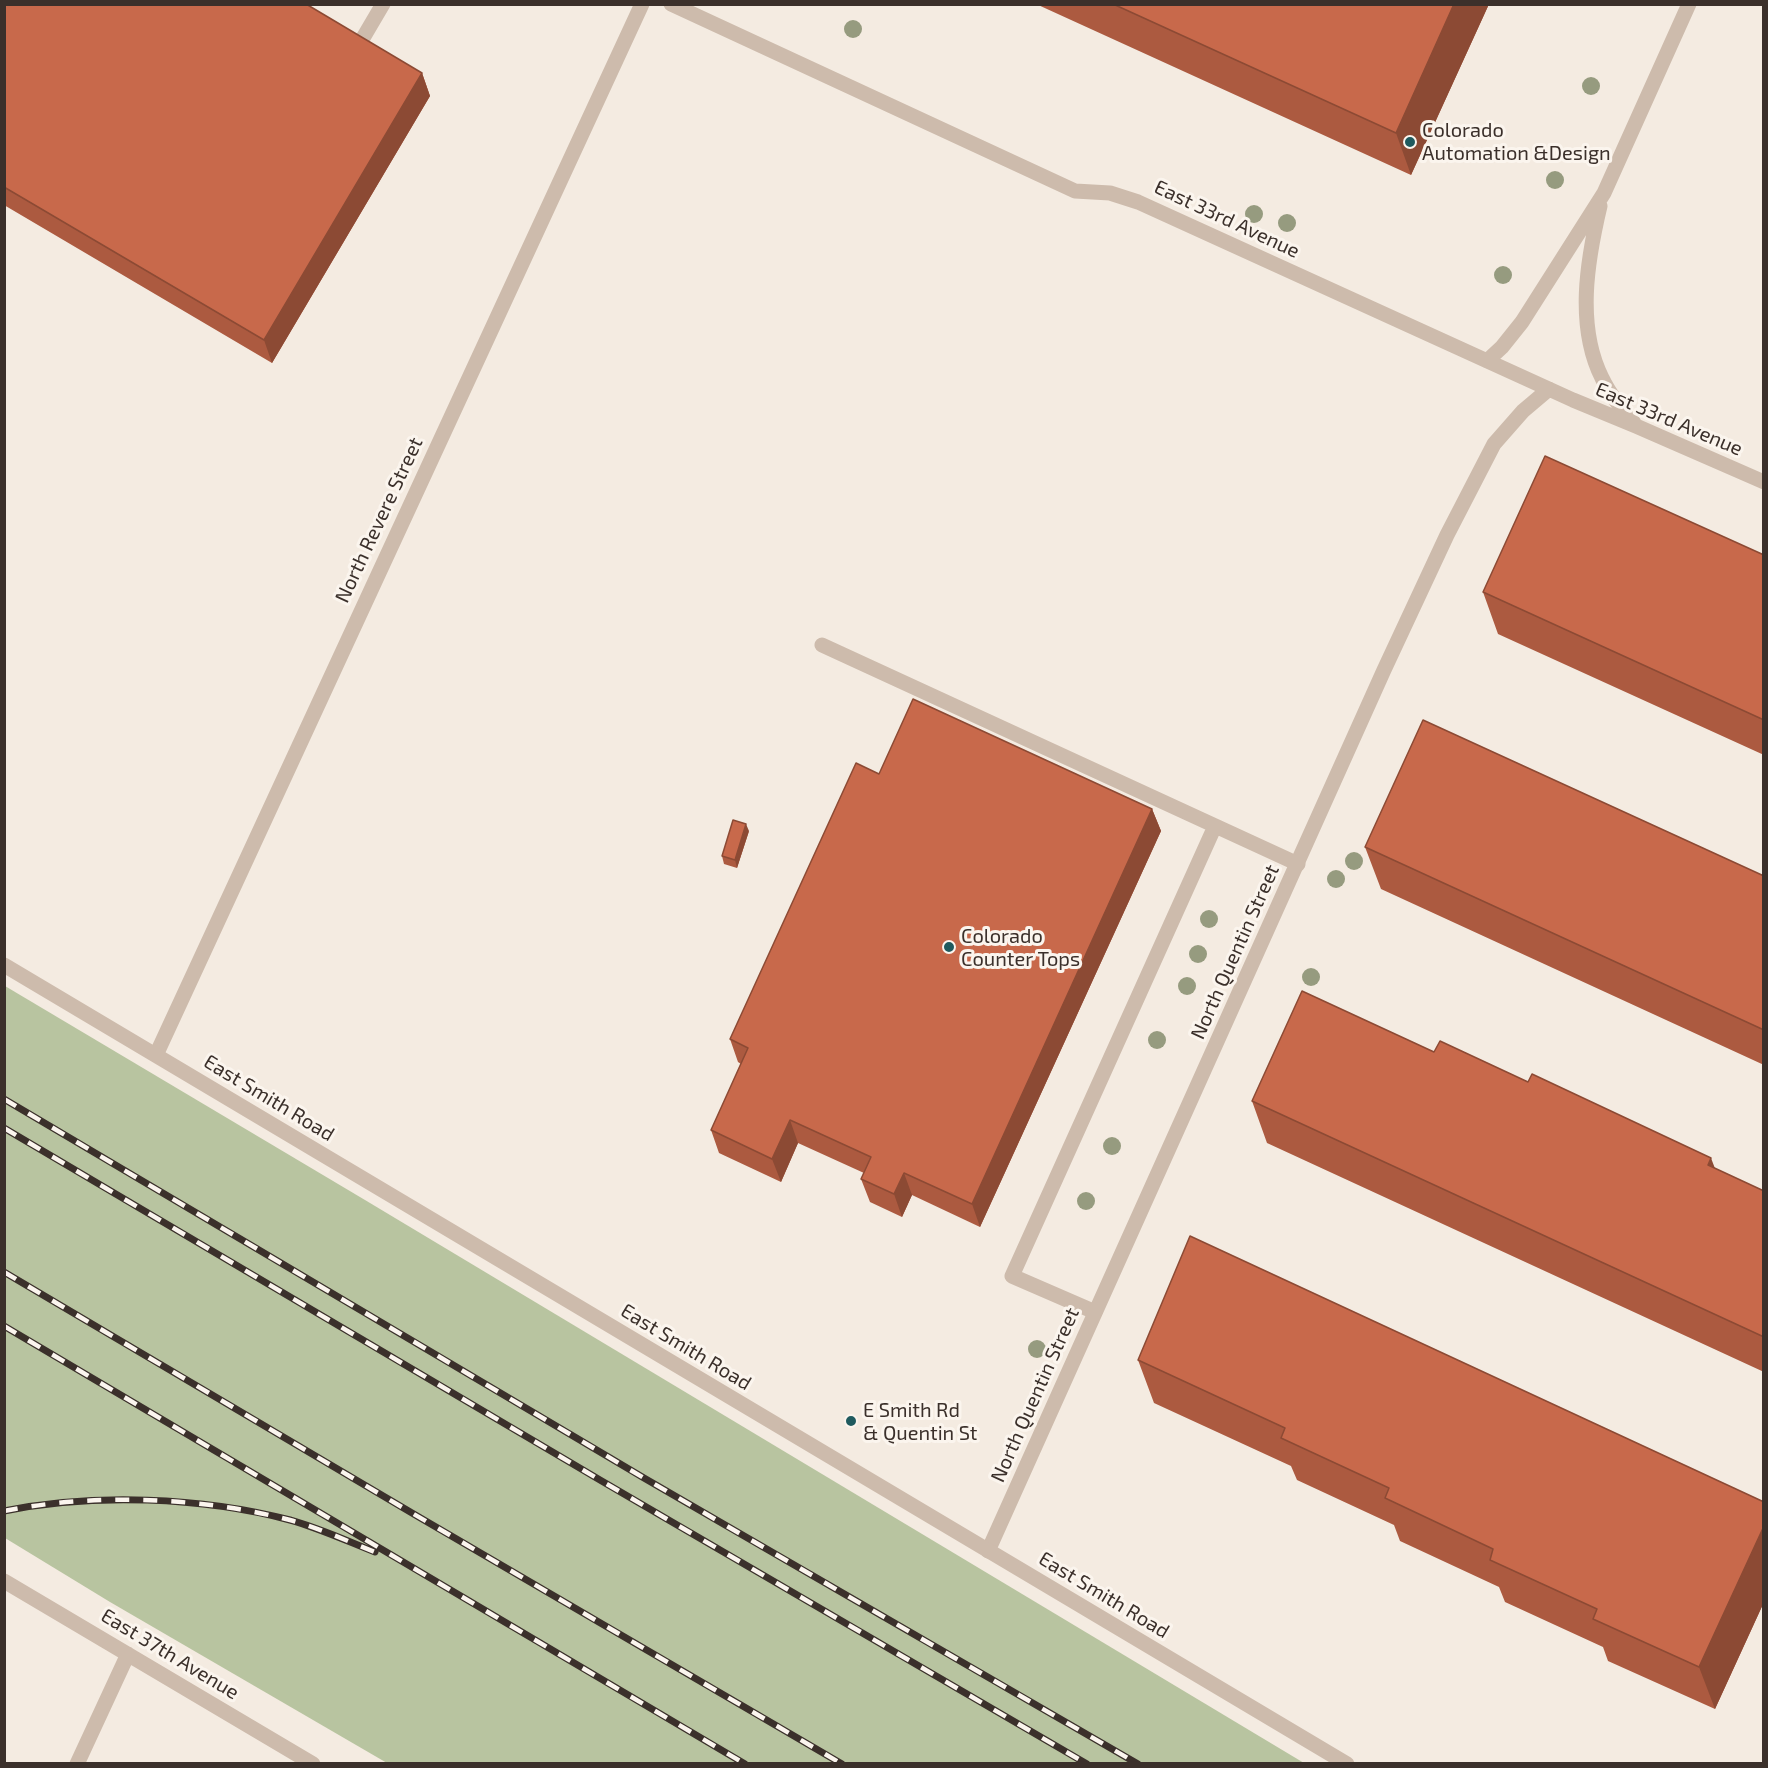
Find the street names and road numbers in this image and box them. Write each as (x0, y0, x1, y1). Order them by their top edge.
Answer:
street label: East 33rd Avenue (1151, 175, 1303, 263)
street label: East 33rd Avenue (1592, 377, 1746, 461)
street label: North Revere Street (330, 433, 428, 607)
street label: North Quentin Street (1186, 861, 1284, 1043)
street label: East Smith Road (199, 1050, 339, 1146)
street label: East Smith Road (616, 1299, 756, 1395)
street label: North Quentin Street (986, 1304, 1084, 1486)
street label: East Smith Road (1034, 1547, 1174, 1643)
street label: East 37th Avenue (97, 1603, 243, 1705)

